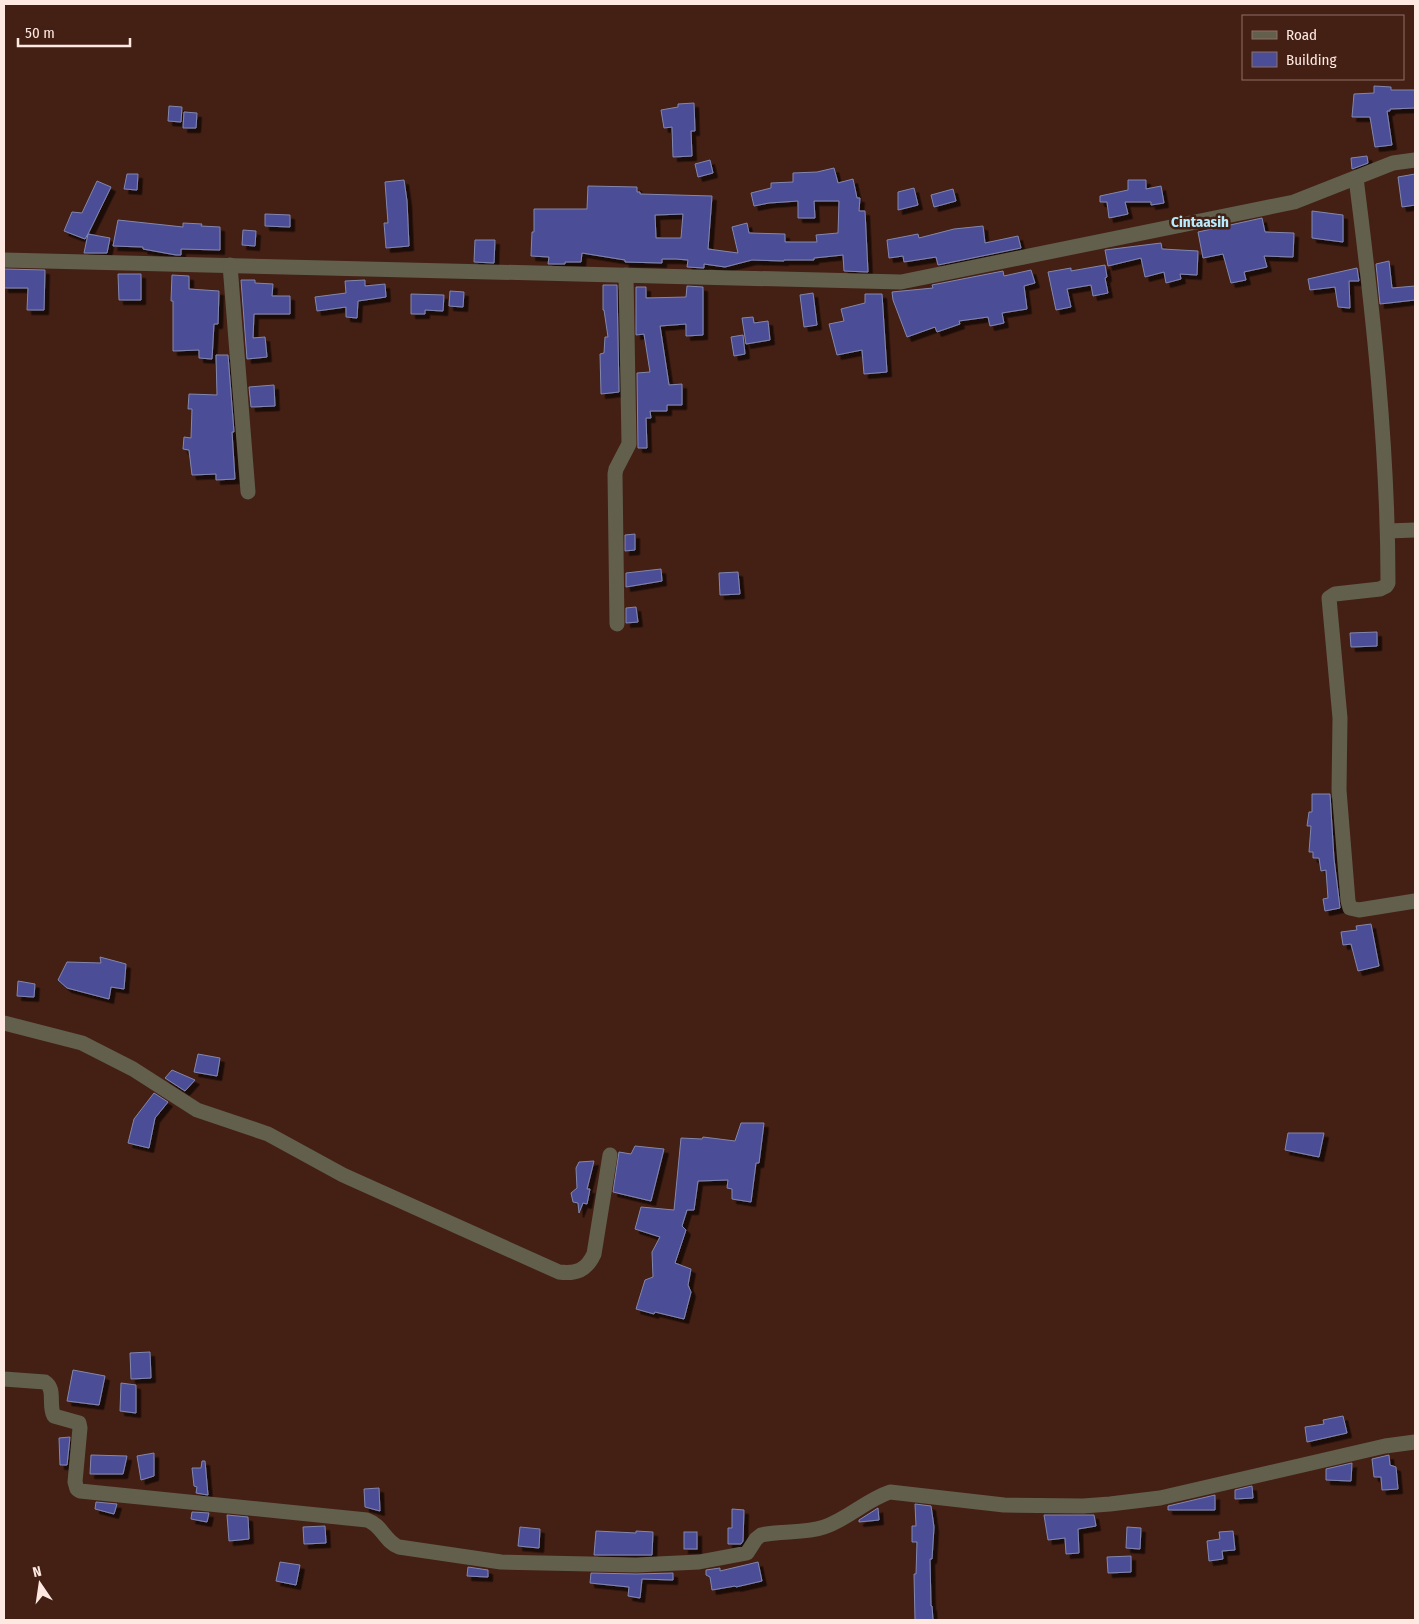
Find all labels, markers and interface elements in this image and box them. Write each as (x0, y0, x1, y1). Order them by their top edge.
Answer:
scale bar (18, 15, 130, 47)
legend (1242, 15, 1404, 80)
text: 50 m (25, 24, 55, 42)
text: Road (1286, 26, 1317, 44)
text: Building (1286, 51, 1337, 69)
district label: Cintaasih (1171, 213, 1229, 231)
north arrow (15, 1559, 65, 1609)
text: N (31, 1563, 43, 1581)

